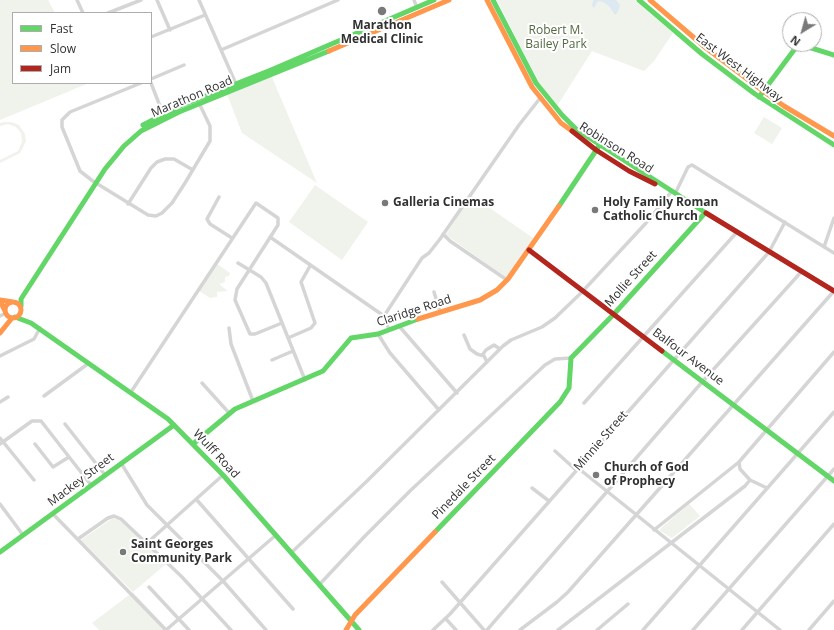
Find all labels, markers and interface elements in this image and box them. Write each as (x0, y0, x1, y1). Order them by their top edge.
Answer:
marker: Marathon Medical Clinic (376, 5, 388, 17)
legend (12, 12, 152, 84)
north arrow (782, 12, 822, 52)
place label: Marathon Medical Clinic (341, 19, 423, 47)
text: Fast (50, 20, 73, 37)
park label: Robert M. Bailey Park (525, 24, 587, 52)
street label: East West Highway (693, 31, 785, 105)
text: N (787, 33, 803, 50)
text: Slow (50, 40, 76, 57)
text: Jam (50, 60, 71, 77)
street label: Marathon Road (149, 73, 235, 121)
street label: Robinson Road (576, 120, 656, 176)
place label: Galleria Cinemas (393, 196, 494, 210)
place label: Holy Family Roman Catholic Church (603, 196, 718, 224)
marker: Galleria Cinemas (380, 198, 390, 208)
marker: Holy Family Roman Catholic Church (590, 205, 600, 215)
street label: Mollie Street (602, 248, 660, 310)
street label: Claridge Road (375, 292, 453, 330)
street label: Balfour Avenue (649, 325, 727, 389)
street label: Minnie Street (571, 408, 631, 474)
street label: Wulff Road (190, 427, 242, 481)
street label: Mackey Street (45, 451, 117, 509)
street label: Pinedale Street (429, 452, 499, 522)
place label: Church of God of Prophecy (604, 461, 689, 489)
marker: Church of God of Prophecy (591, 470, 601, 480)
place label: Saint Georges Community Park (131, 538, 232, 566)
marker: Saint Georges Community Park (118, 547, 128, 557)

